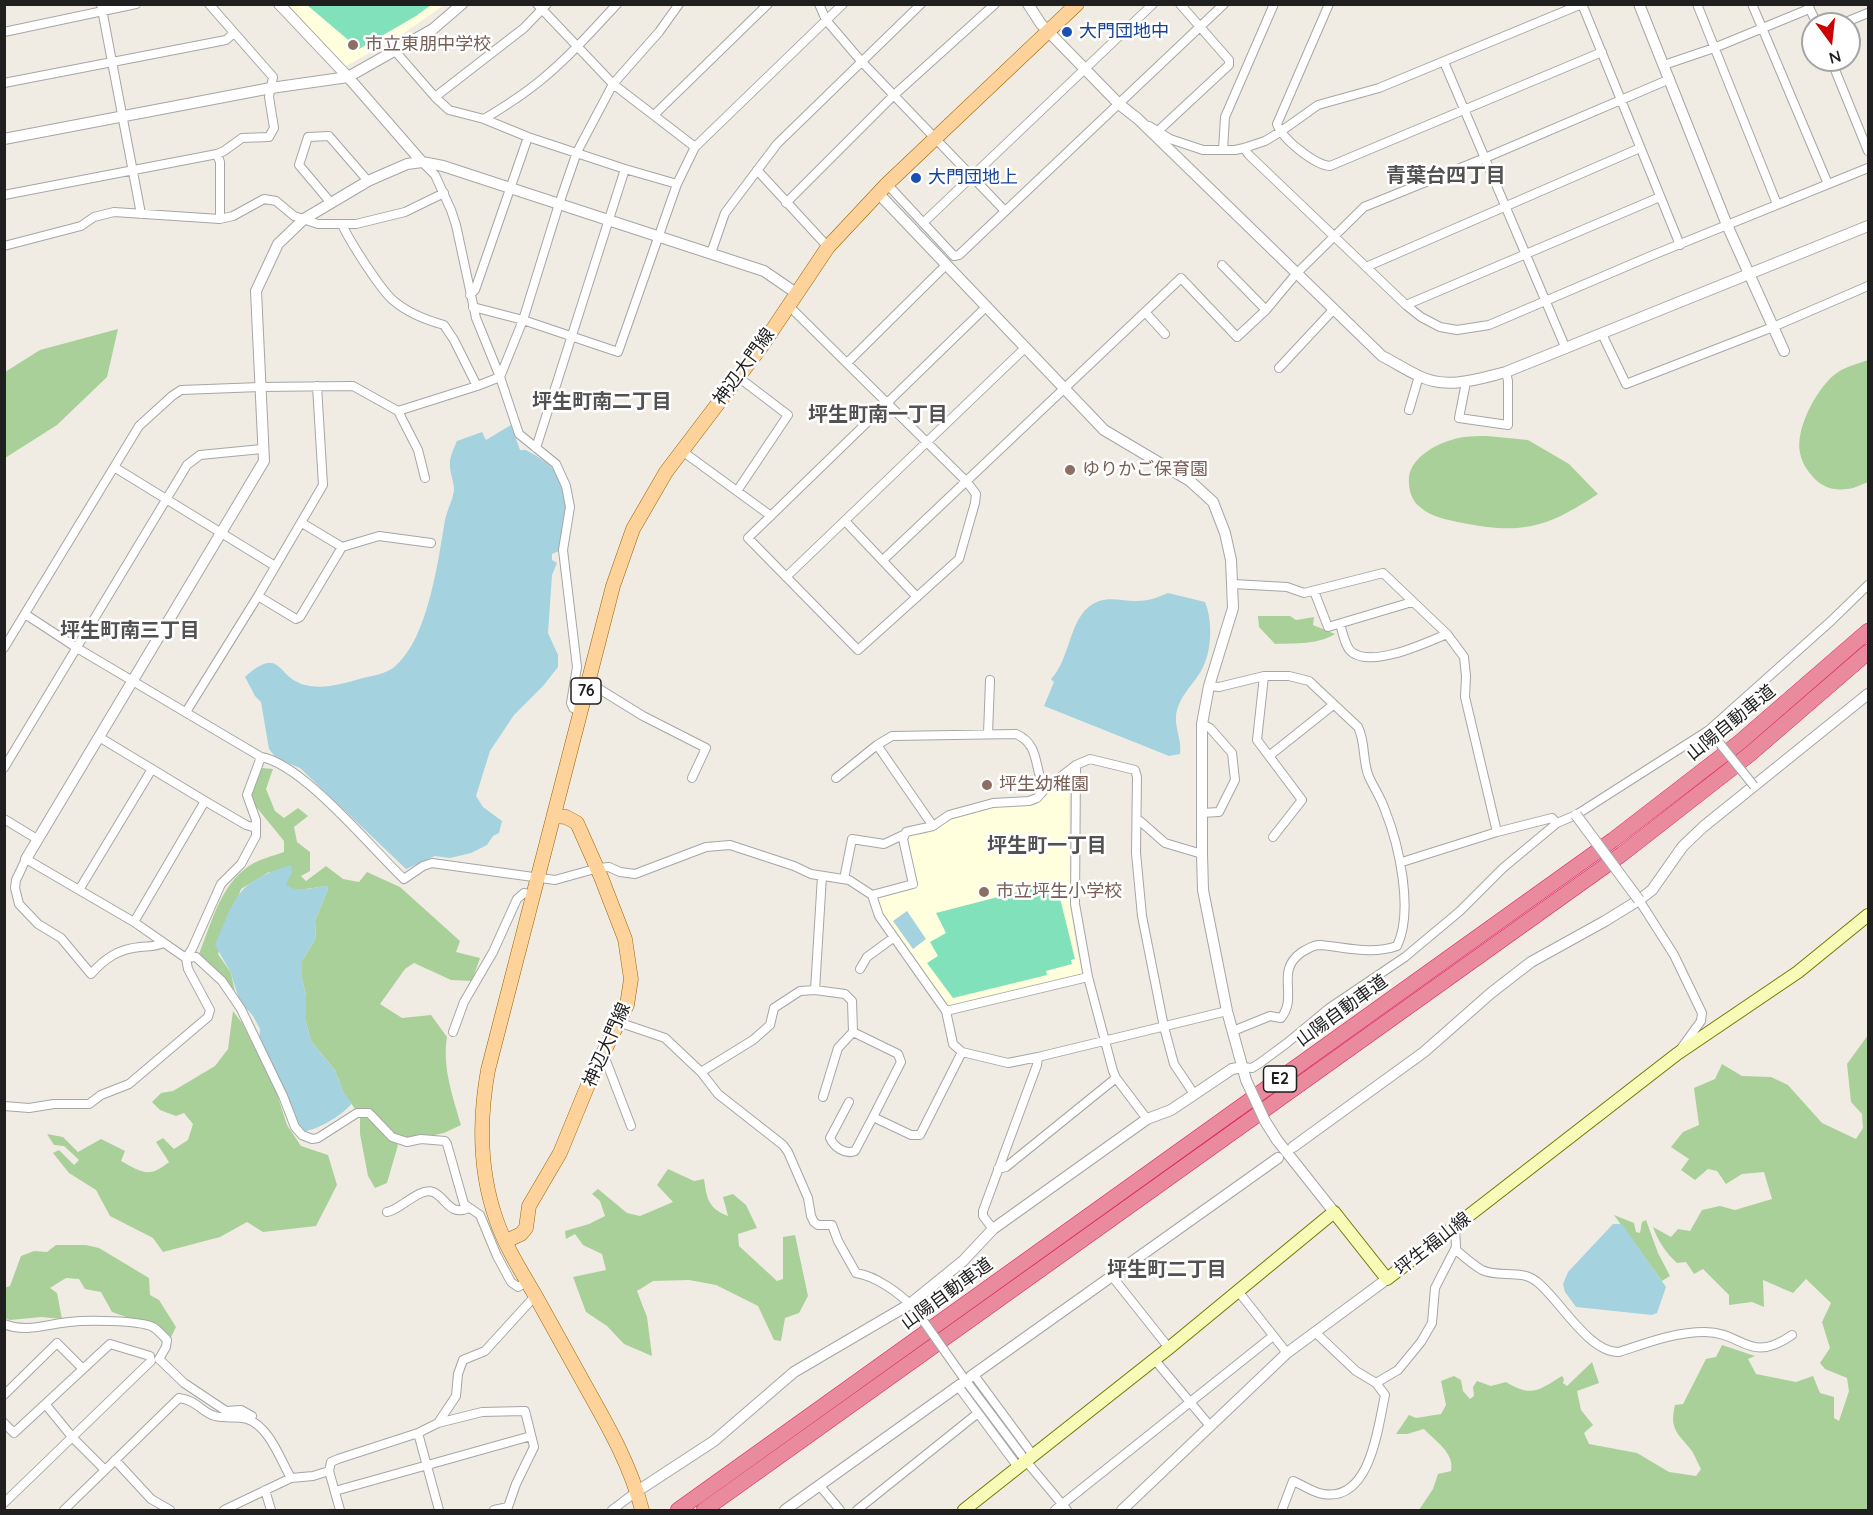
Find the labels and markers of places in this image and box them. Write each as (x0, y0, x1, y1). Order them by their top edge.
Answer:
place label: 大門団地中 (1079, 21, 1169, 43)
marker: 大門団地中 (1060, 25, 1074, 39)
place label: 市立東朋中学校 (365, 34, 491, 56)
marker: 市立東朋中学校 (346, 38, 360, 52)
place label: 大門団地上 (928, 167, 1018, 189)
marker: 大門団地上 (909, 171, 923, 185)
place label: ゆりかご保育園 (1082, 459, 1208, 481)
marker: ゆりかご保育園 (1063, 463, 1077, 477)
place label: 坪生幼稚園 (999, 774, 1089, 796)
marker: 坪生幼稚園 (980, 778, 994, 792)
place label: 市立坪生小学校 (996, 881, 1122, 903)
marker: 市立坪生小学校 (977, 885, 991, 899)

